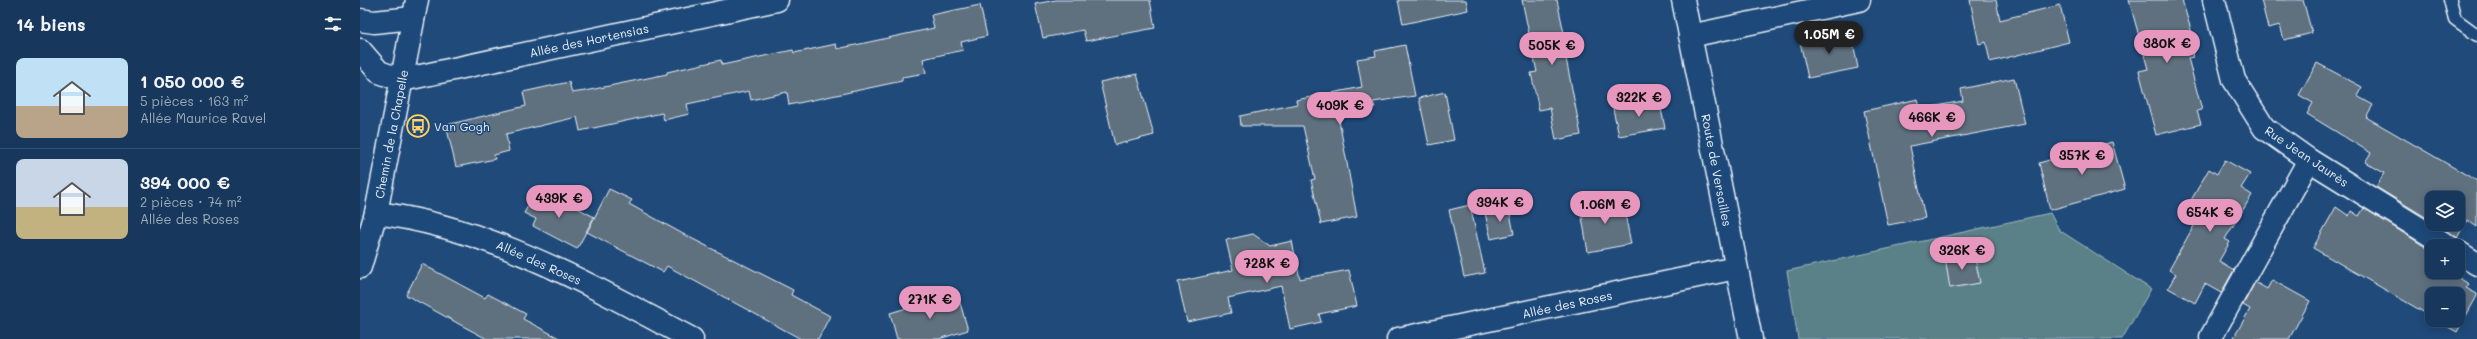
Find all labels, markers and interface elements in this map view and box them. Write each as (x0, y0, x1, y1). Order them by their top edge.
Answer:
text: 14 biens (16, 13, 85, 35)
icon: filters (322, 13, 344, 35)
street label: Allée des Hortensias (528, 20, 650, 60)
pin: 1.05M € (1792, 21, 1866, 55)
text: 1.05M € (1803, 25, 1855, 42)
pin: 380K € (2134, 30, 2200, 64)
pin: 505K € (1519, 32, 1585, 66)
text: 380K € (2143, 34, 2191, 51)
text: 505K € (1528, 36, 1576, 53)
street label: Chemin de la Chapelle (371, 68, 411, 200)
text: 1 050 000 € (140, 70, 244, 92)
icon: home (48, 74, 96, 122)
pin: 322K € (1606, 84, 1672, 118)
text: 322K € (1616, 88, 1662, 105)
text: 5 pièces · 163 m² (140, 92, 249, 109)
pin: 409K € (1307, 92, 1373, 126)
text: 409K € (1316, 96, 1364, 113)
pin: 466K € (1899, 104, 1965, 138)
text: 466K € (1908, 108, 1956, 125)
text: Allée Maurice Ravel (140, 109, 266, 126)
street label: Route de Versailles (1698, 112, 1736, 228)
bus stop icon: Van Gogh (405, 113, 431, 139)
place label: Van Gogh (434, 118, 490, 134)
street label: Rue Jean Jaurès (2262, 122, 2352, 190)
pin: 357K € (2049, 142, 2115, 176)
text: 357K € (2059, 146, 2105, 163)
text: 394 000 € (140, 171, 230, 193)
icon: home (48, 175, 96, 223)
pin: 439K € (526, 185, 592, 219)
text: 439K € (535, 189, 583, 206)
pin: 394K € (1467, 189, 1533, 223)
pin: 1.06M € (1568, 191, 1642, 225)
map controls (2425, 191, 2465, 327)
button: layers (2425, 191, 2465, 231)
text: 2 pièces · 74 m² (140, 193, 242, 210)
text: 394K € (1476, 193, 1524, 210)
text: 1.06M € (1579, 195, 1631, 212)
pin: 654K € (2177, 199, 2243, 233)
text: 654K € (2186, 203, 2234, 220)
text: Allée des Roses (140, 210, 239, 227)
street label: Allée des Roses (494, 236, 584, 288)
pin: 326K € (1929, 237, 1995, 271)
button: + (2425, 239, 2465, 279)
text: 326K € (1939, 241, 1985, 258)
pin: 728K € (1234, 250, 1300, 284)
text: 728K € (1244, 254, 1290, 271)
pin: 271K € (897, 286, 963, 320)
street label: Allée des Roses (1521, 287, 1614, 321)
button: − (2425, 287, 2465, 327)
text: 271K € (908, 290, 952, 307)

